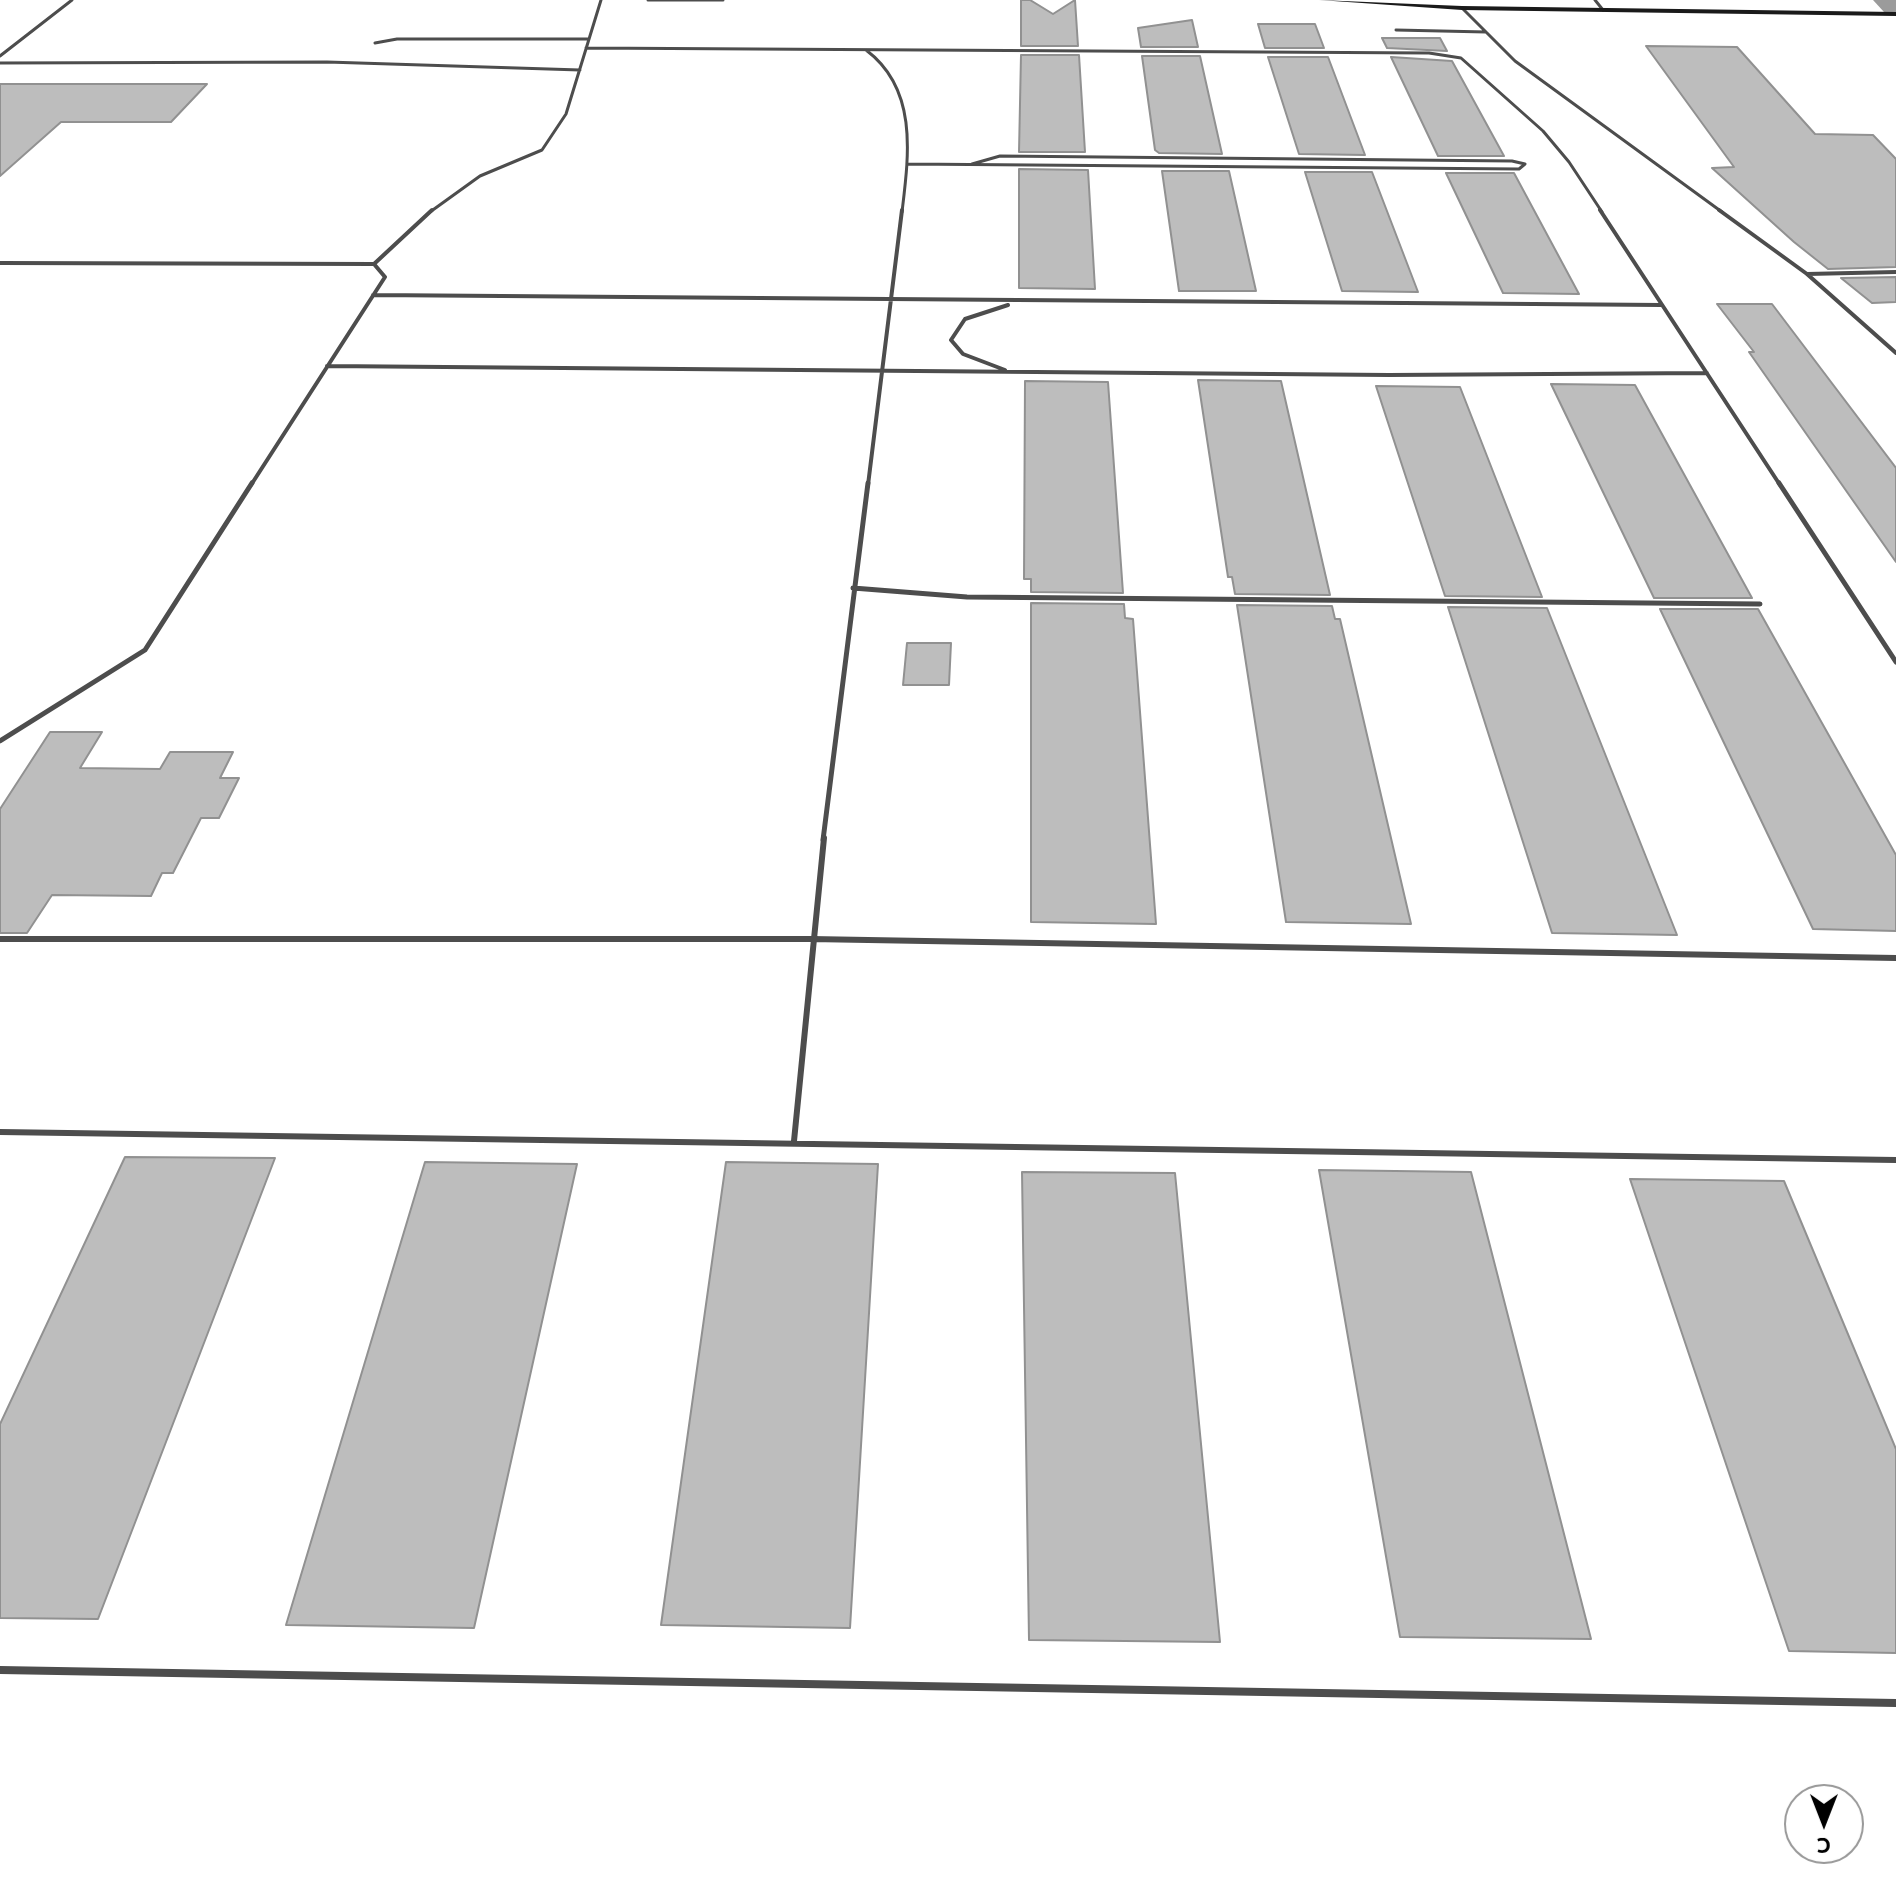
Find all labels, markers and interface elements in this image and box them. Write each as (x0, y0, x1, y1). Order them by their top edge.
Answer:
north arrow (1784, 1784, 1864, 1864)
text: С (1817, 1834, 1831, 1859)

